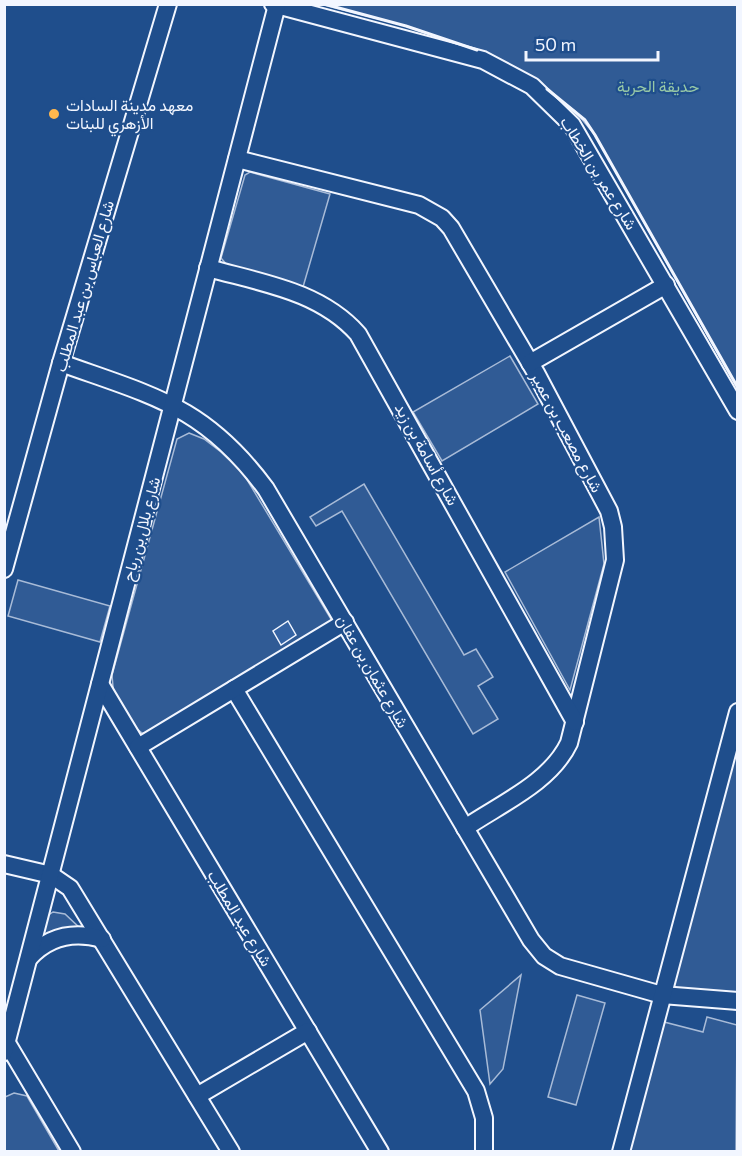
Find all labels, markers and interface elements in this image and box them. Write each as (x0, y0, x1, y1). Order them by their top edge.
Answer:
scale bar (526, 24, 658, 62)
text: 50 m (535, 33, 576, 55)
park label: حديقة الحرية (617, 76, 699, 97)
place label: معهد مدينة السادات الأزهري للبنات (66, 95, 193, 137)
marker: معهد مدينة السادات الأزهري للبنات (47, 107, 61, 121)
street label: شارع عمر بن الخطاب (555, 113, 642, 234)
street label: شارع العباس بن عبد المطلب (50, 198, 120, 375)
street label: شارع مصعب بن عمير (524, 367, 607, 497)
street label: شارع أسامة بن زيد (389, 399, 463, 510)
street label: شارع بلال بن رباح (118, 475, 166, 584)
street label: شارع عثمان بن عفان (331, 611, 413, 732)
street label: شارع عبد المطلب (202, 866, 277, 971)

